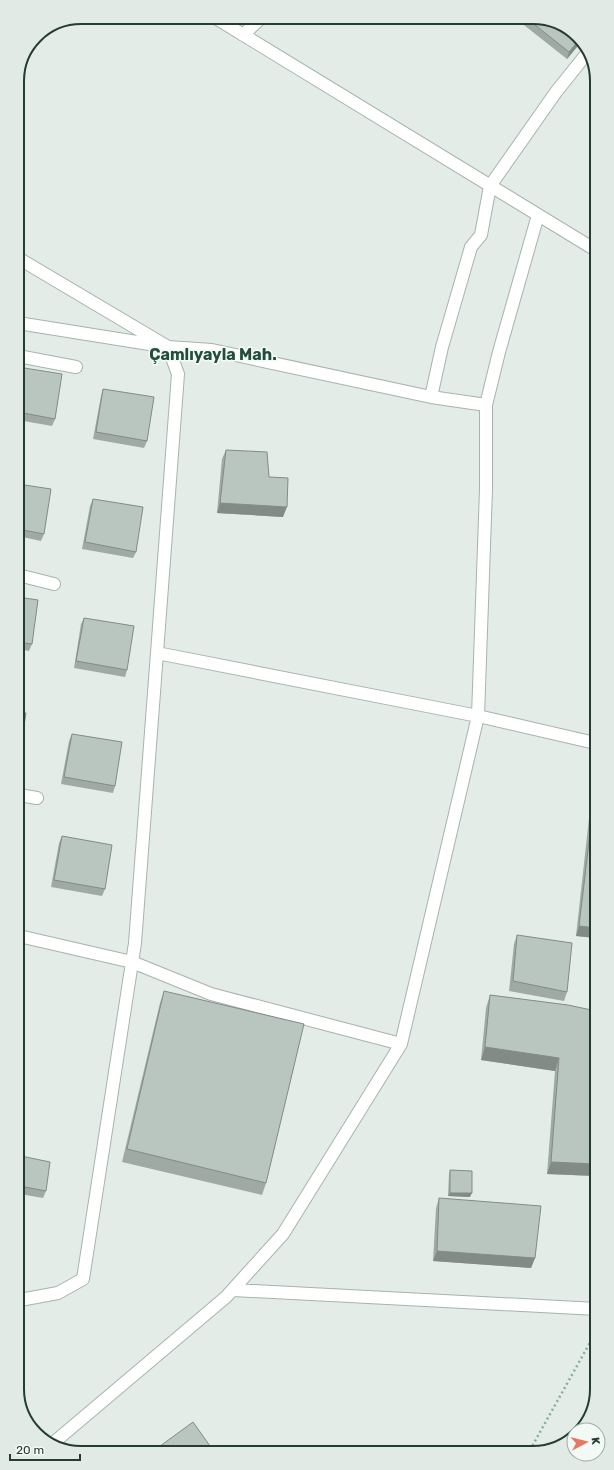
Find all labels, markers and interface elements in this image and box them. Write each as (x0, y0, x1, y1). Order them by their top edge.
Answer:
district label: Çamlıyayla Mah. (149, 345, 277, 364)
north arrow (566, 1422, 606, 1462)
scale bar (10, 1436, 80, 1462)
text: K (589, 1436, 602, 1446)
text: 20 m (16, 1443, 44, 1457)

